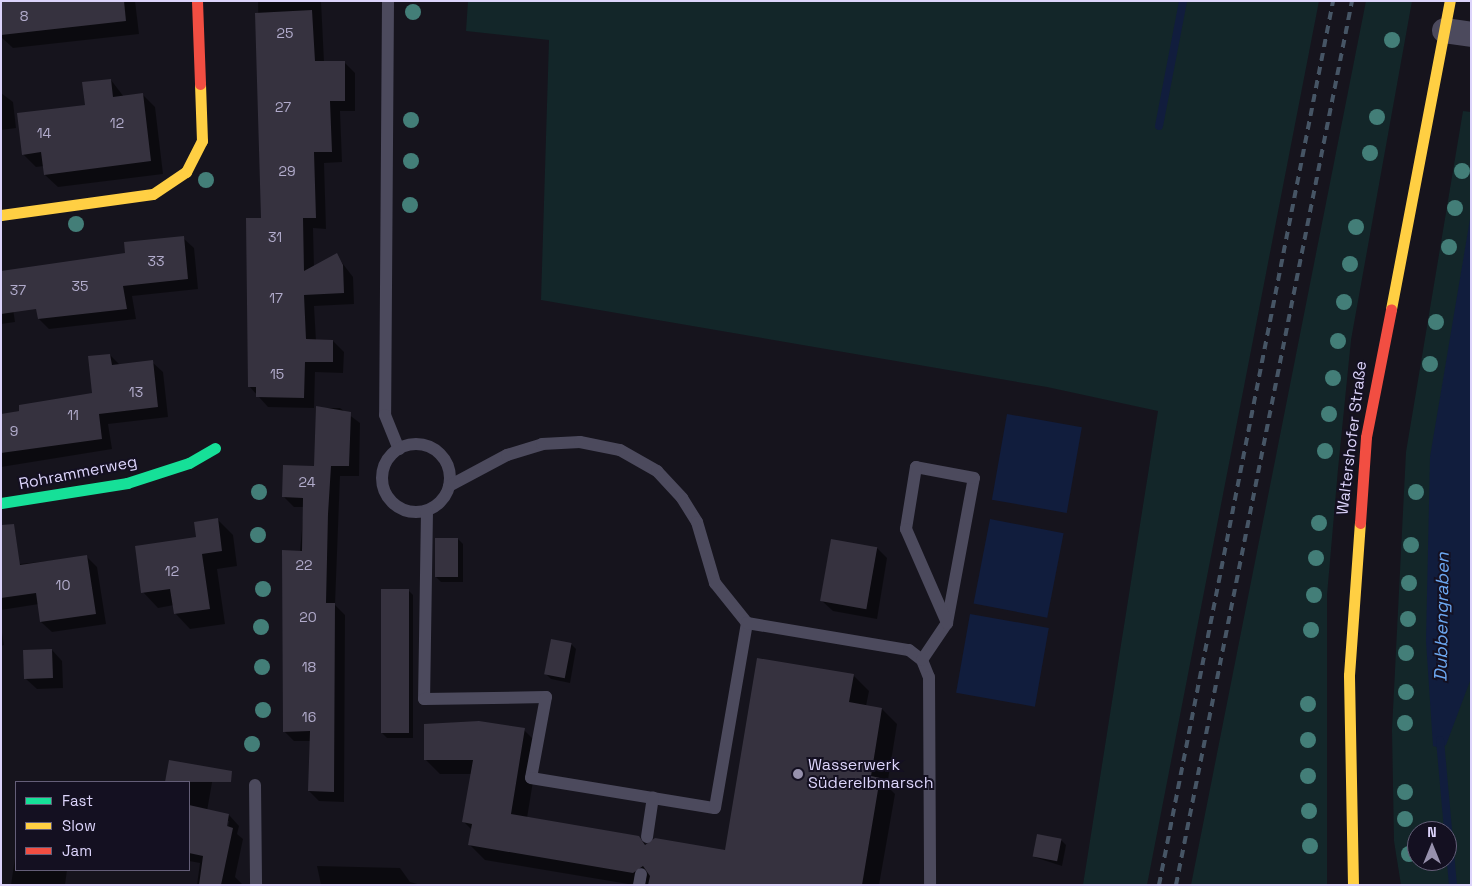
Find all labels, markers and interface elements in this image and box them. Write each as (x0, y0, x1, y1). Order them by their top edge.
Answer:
house number: 8 (20, 8, 28, 24)
house number: 25 (277, 25, 293, 41)
house number: 27 (275, 99, 291, 115)
house number: 12 (110, 115, 124, 131)
house number: 14 (37, 125, 51, 141)
house number: 29 (279, 163, 295, 179)
house number: 31 (268, 229, 282, 245)
house number: 33 (148, 253, 164, 269)
house number: 35 (72, 278, 88, 294)
house number: 37 (10, 282, 26, 298)
house number: 17 (269, 290, 283, 306)
street label: Waltershofer Straße (1333, 360, 1371, 516)
house number: 15 (270, 366, 284, 382)
house number: 13 (129, 384, 143, 400)
house number: 11 (67, 407, 79, 423)
house number: 9 (10, 423, 18, 439)
street label: Rohrammerweg (17, 452, 139, 494)
house number: 24 (299, 474, 315, 490)
water label: Dubbengraben (1430, 552, 1454, 682)
house number: 22 (296, 557, 312, 573)
house number: 12 (165, 563, 179, 579)
house number: 10 (56, 577, 70, 593)
house number: 20 (299, 609, 317, 625)
house number: 18 (302, 659, 316, 675)
house number: 16 (302, 709, 316, 725)
place label: Wasserwerk Süderelbmarsch (808, 755, 933, 793)
marker: Wasserwerk Süderelbmarsch (792, 768, 804, 780)
legend (15, 781, 190, 871)
text: Fast (62, 791, 93, 810)
text: Slow (62, 816, 96, 835)
north arrow (1407, 821, 1457, 871)
text: N (1427, 823, 1437, 841)
text: Jam (62, 841, 92, 860)

